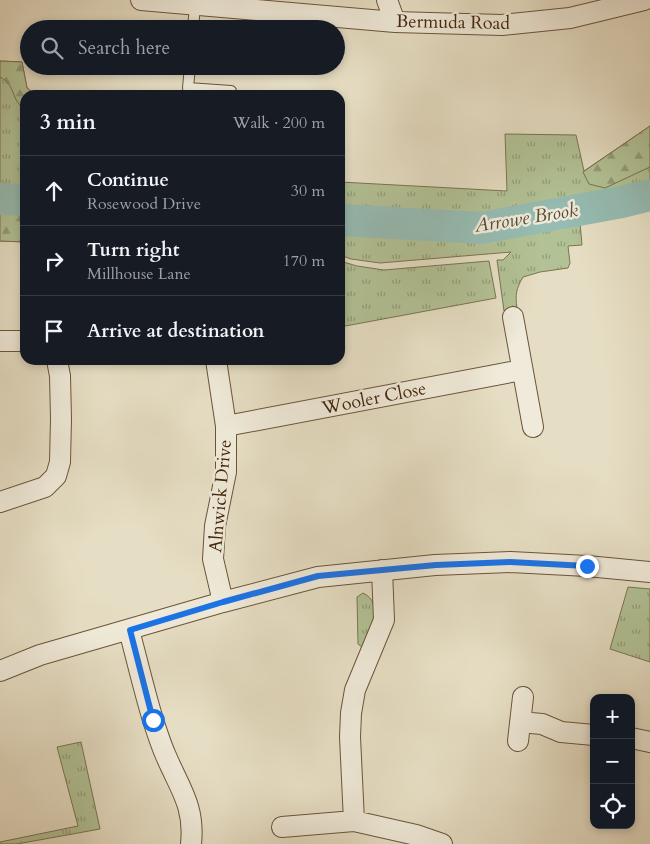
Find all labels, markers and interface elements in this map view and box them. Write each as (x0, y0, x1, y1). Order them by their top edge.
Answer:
street label: Bermuda Road (396, 9, 511, 36)
search box (20, 20, 345, 75)
icon: search (38, 34, 66, 62)
text: Search here (78, 35, 170, 61)
text: 3 min (40, 108, 96, 137)
text: Walk · 200 m (233, 112, 325, 134)
text: Continue (87, 167, 169, 193)
icon: ahead (40, 177, 68, 205)
text: 30 m (291, 180, 325, 202)
text: Rosewood Drive (87, 193, 201, 215)
water label: Arrowe Brook (471, 197, 580, 239)
text: Turn right (87, 237, 179, 263)
icon: right (40, 247, 68, 275)
text: 170 m (283, 250, 325, 272)
text: Millhouse Lane (87, 263, 191, 285)
icon: arrive (40, 317, 68, 345)
text: Arrive at destination (87, 318, 264, 344)
street label: Wooler Close (319, 376, 428, 421)
street label: Alnwick Drive (203, 439, 238, 554)
route end (576, 555, 599, 578)
map controls (590, 694, 635, 829)
button: + (590, 694, 635, 739)
route start (142, 709, 165, 732)
button: − (590, 739, 635, 784)
button: locate (590, 784, 635, 829)

